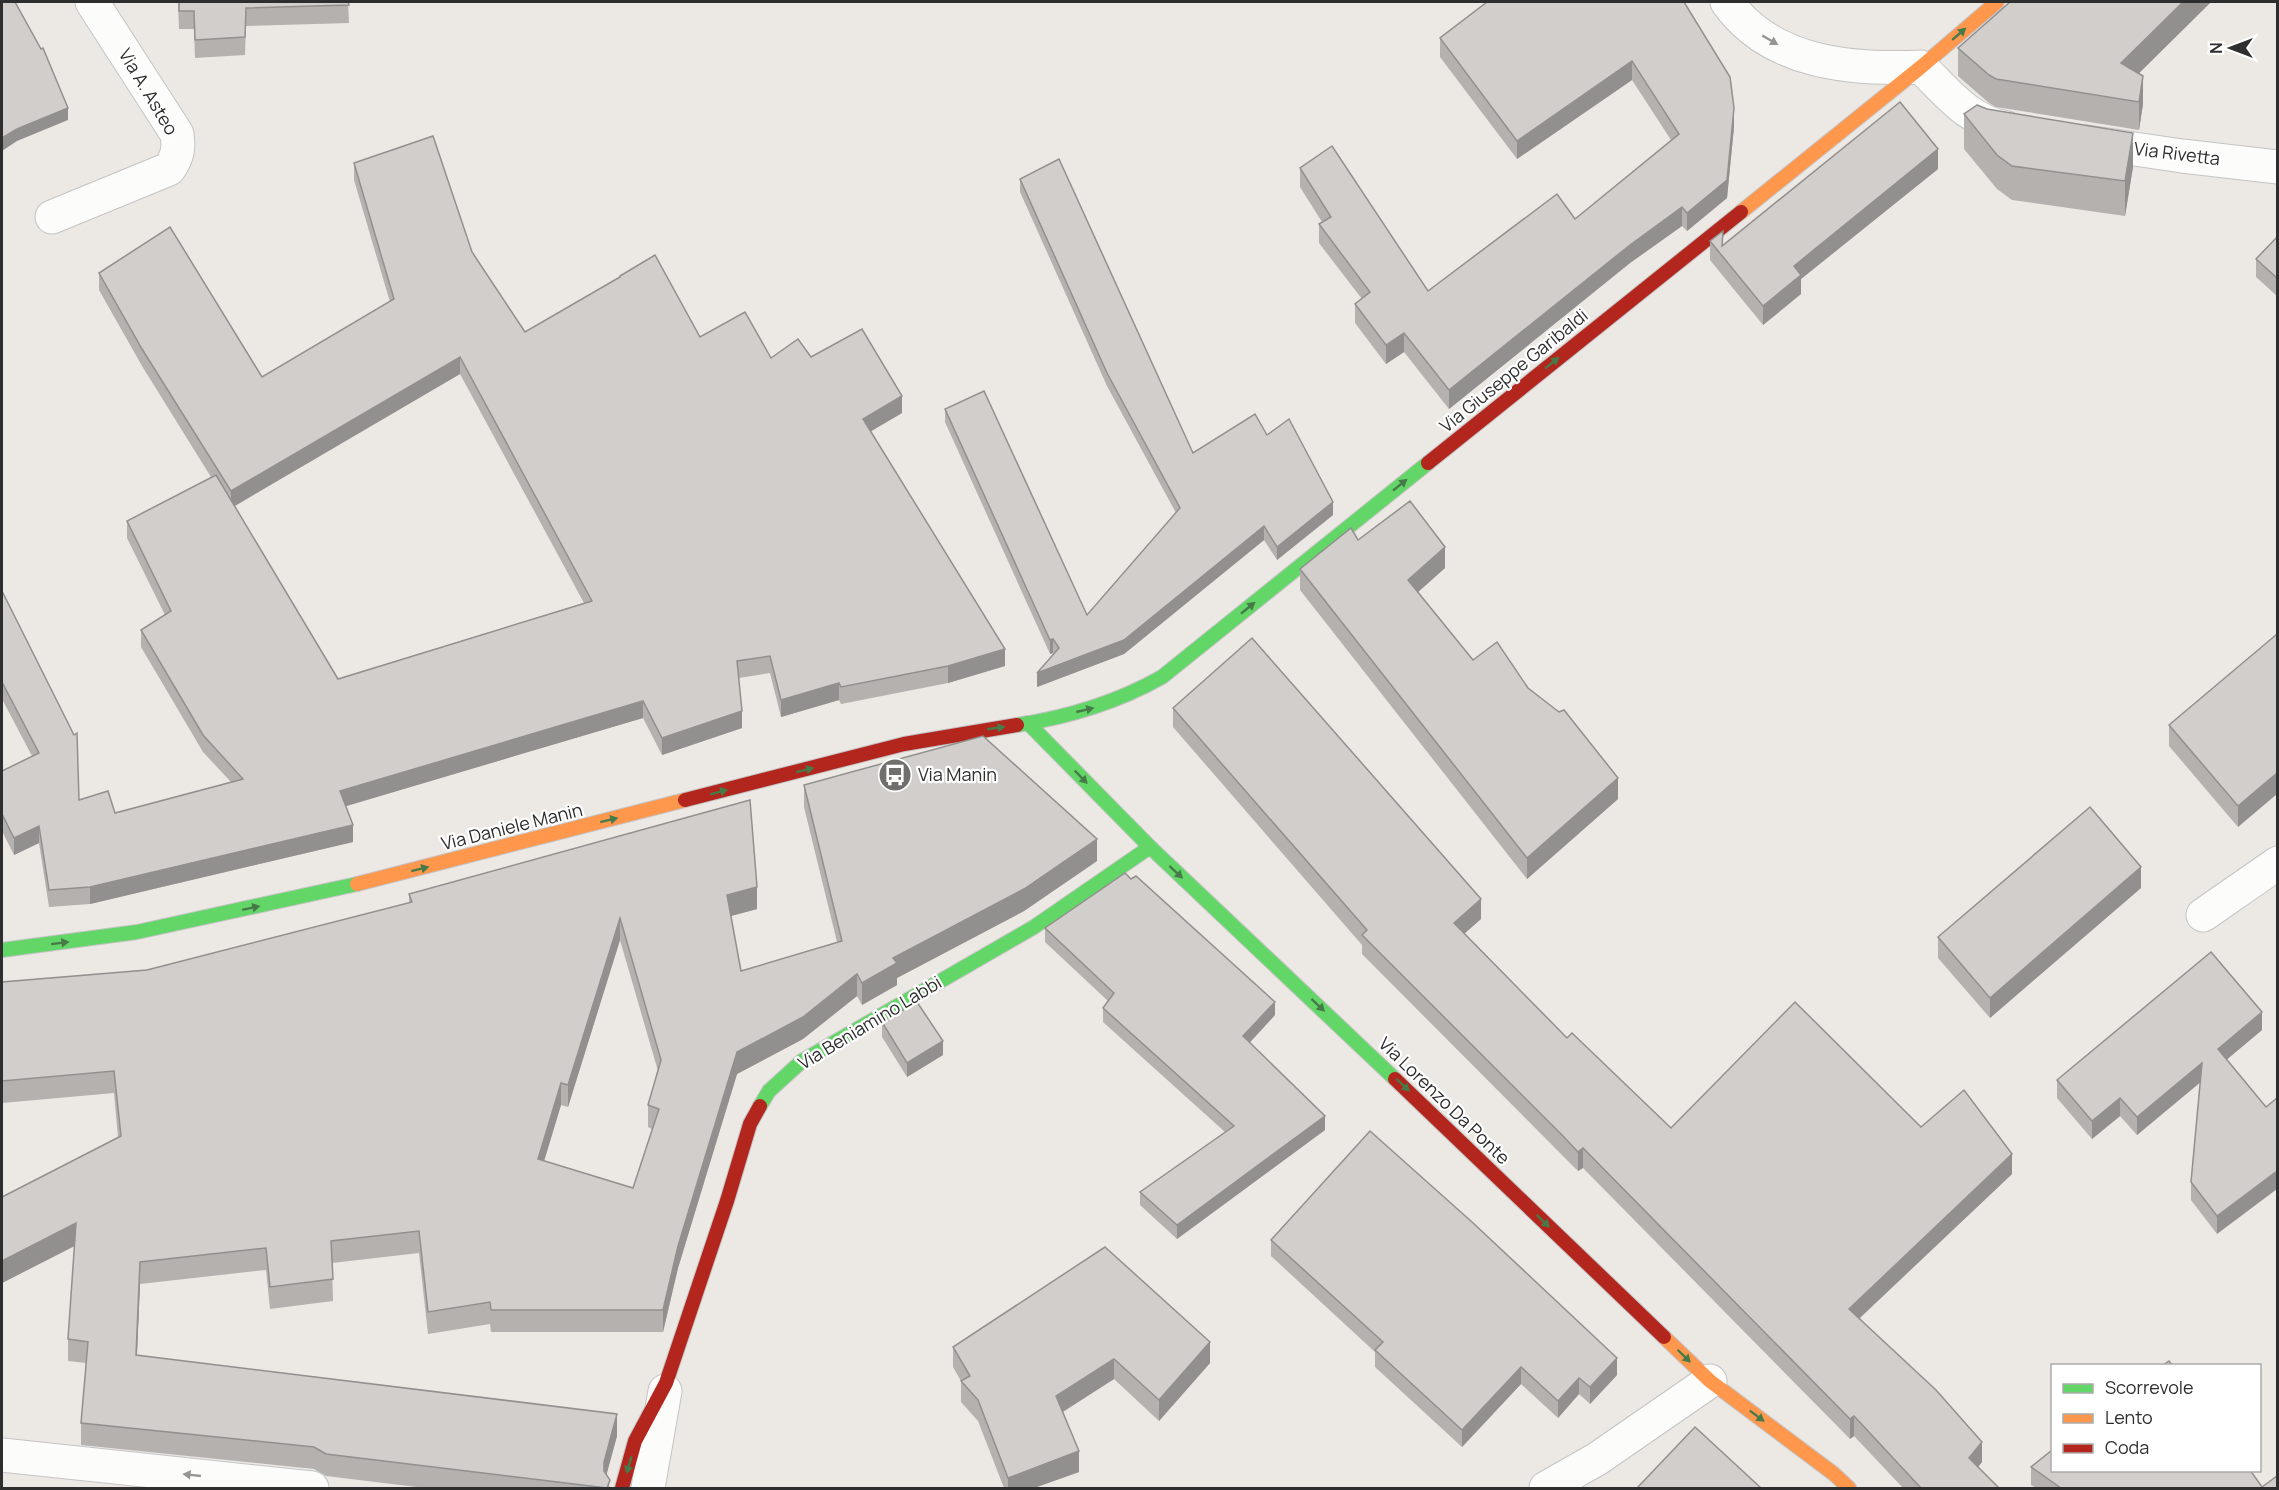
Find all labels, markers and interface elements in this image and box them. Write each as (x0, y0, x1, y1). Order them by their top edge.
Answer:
north arrow (2201, 18, 2261, 78)
one-way arrow (1951, 28, 1966, 41)
one-way arrow (1762, 35, 1778, 46)
text: N (2205, 42, 2227, 54)
street label: Via A. Asteo (114, 44, 184, 139)
street label: Via Rivetta (2133, 136, 2222, 170)
street label: Via Giuseppe Garibaldi (1434, 303, 1592, 437)
one-way arrow (1544, 357, 1560, 370)
one-way arrow (1392, 479, 1408, 492)
one-way arrow (1240, 601, 1256, 614)
one-way arrow (1076, 705, 1094, 715)
one-way arrow (986, 723, 1005, 732)
bus stop icon: Via Manin (877, 757, 913, 793)
place label: Via Manin (918, 762, 997, 786)
one-way arrow (796, 764, 814, 774)
one-way arrow (1073, 770, 1087, 784)
one-way arrow (710, 787, 728, 796)
street label: Via Daniele Manin (439, 797, 585, 855)
one-way arrow (600, 815, 618, 825)
one-way arrow (411, 863, 429, 873)
one-way arrow (1169, 864, 1183, 878)
one-way arrow (242, 902, 260, 912)
one-way arrow (50, 938, 69, 947)
street label: Via Beniamino Labbi (793, 970, 946, 1075)
one-way arrow (1311, 998, 1326, 1012)
street label: Via Lorenzo Da Ponte (1374, 1031, 1515, 1169)
one-way arrow (1395, 1078, 1409, 1092)
one-way arrow (1536, 1213, 1550, 1227)
one-way arrow (1676, 1349, 1691, 1363)
legend (2051, 1364, 2261, 1472)
text: Scorrevole (2105, 1375, 2194, 1399)
text: Lento (2105, 1405, 2153, 1429)
one-way arrow (1748, 1410, 1764, 1422)
text: Coda (2105, 1435, 2149, 1459)
one-way arrow (624, 1456, 633, 1474)
one-way arrow (182, 1470, 201, 1480)

